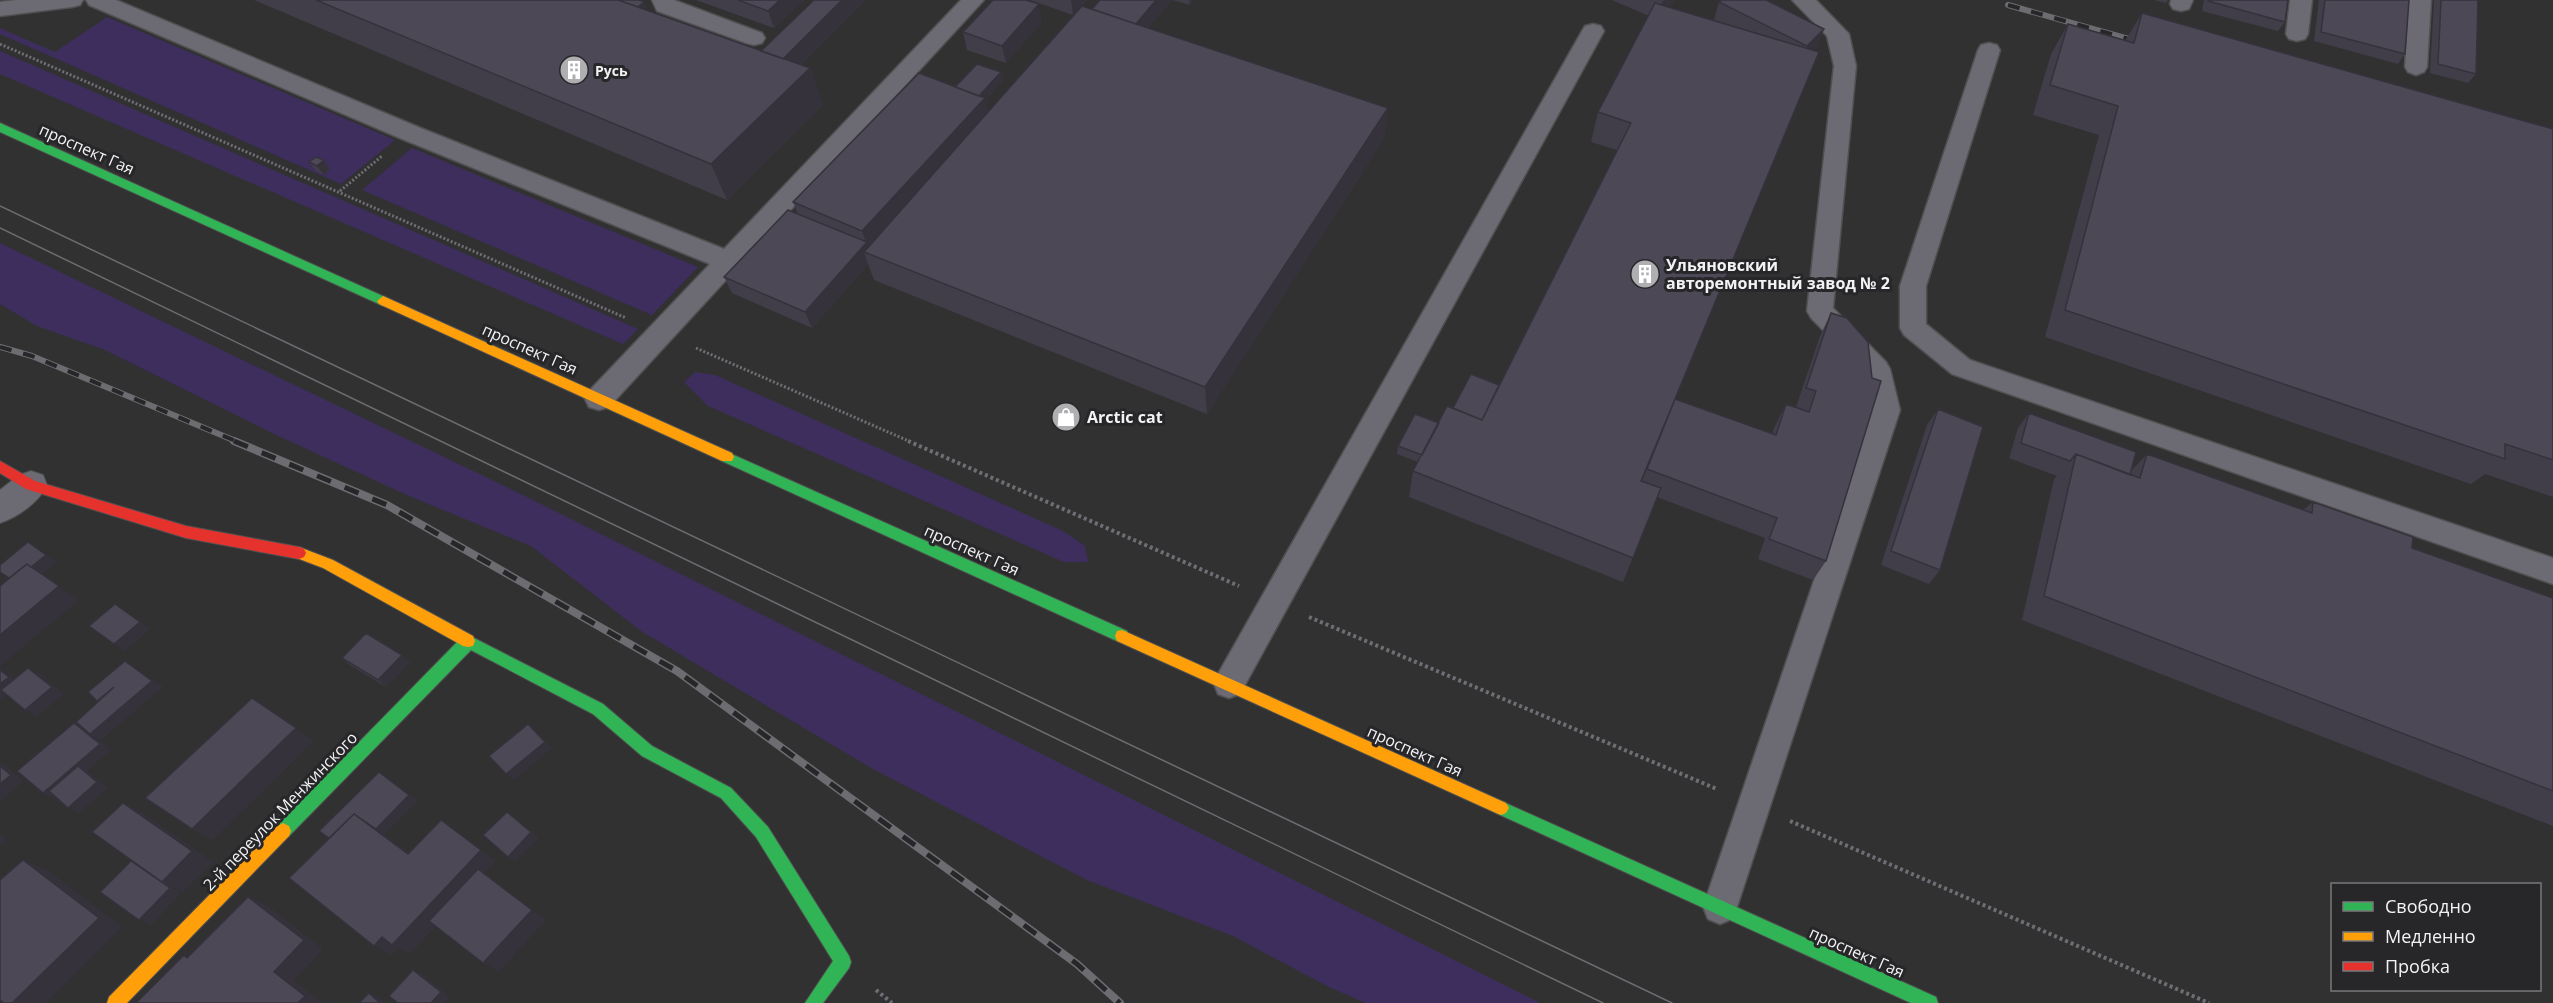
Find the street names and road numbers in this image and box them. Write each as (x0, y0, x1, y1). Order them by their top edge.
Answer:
street label: проспект Гая (36, 118, 138, 180)
street label: проспект Гая (479, 318, 581, 380)
street label: проспект Гая (921, 519, 1023, 581)
street label: проспект Гая (1364, 720, 1466, 782)
street label: 2-й переулок Менжинского (198, 727, 362, 895)
street label: проспект Гая (1806, 921, 1908, 983)

